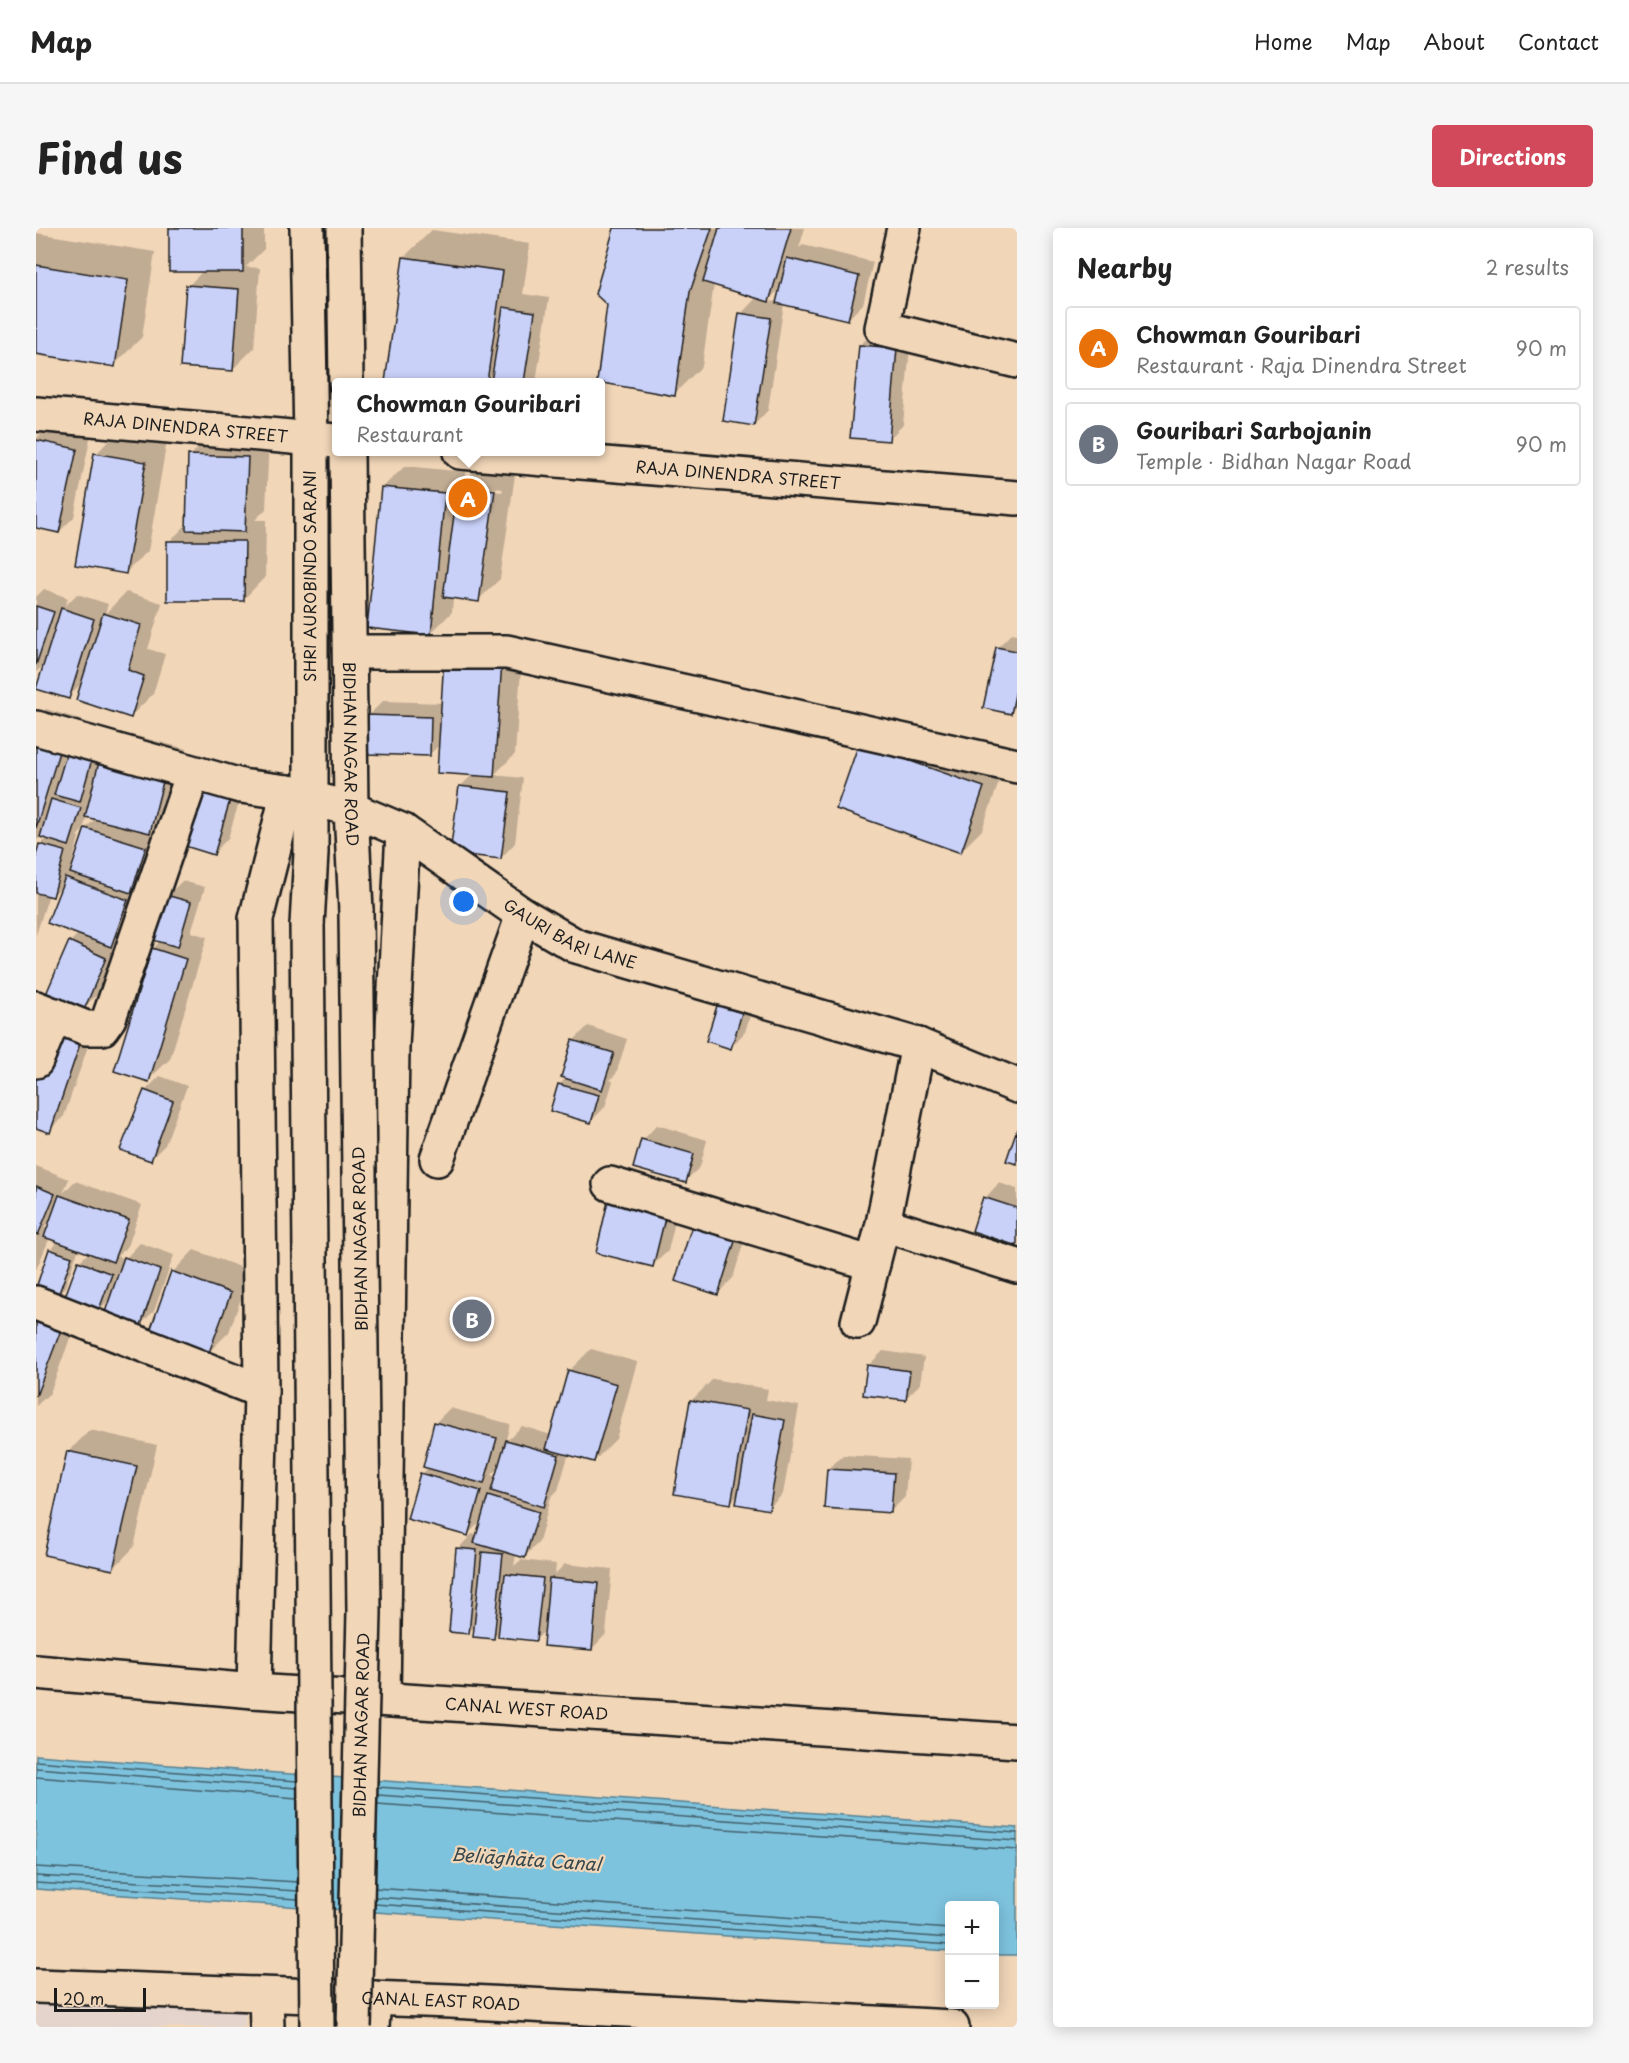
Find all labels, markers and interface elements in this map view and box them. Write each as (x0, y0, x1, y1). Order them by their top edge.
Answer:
text: Map (30, 20, 92, 63)
text: Home (1254, 25, 1313, 57)
text: Map (1346, 25, 1391, 57)
text: About (1424, 25, 1485, 57)
text: Contact (1518, 25, 1599, 57)
text: Find us (36, 125, 183, 188)
button: Directions (1432, 125, 1593, 187)
text: Nearby (1077, 248, 1172, 287)
text: 2 results (1486, 252, 1569, 282)
text: Chowman Gouribari (1136, 317, 1361, 350)
text: A (1091, 333, 1106, 363)
text: 90 m (1516, 333, 1567, 363)
text: Restaurant · Raja Dinendra Street (1136, 350, 1467, 380)
popup (332, 378, 605, 456)
text: Chowman Gouribari (356, 386, 581, 419)
street label: RAJA DINENDRA STREET (82, 405, 289, 448)
text: Gouribari Sarbojanin (1136, 413, 1372, 446)
text: Restaurant (356, 419, 463, 449)
text: B (1092, 429, 1105, 459)
text: 90 m (1516, 429, 1567, 459)
text: Temple · Bidhan Nagar Road (1136, 446, 1411, 476)
street label: RAJA DINENDRA STREET (635, 454, 841, 494)
street label: SHRI AUROBINDO SARANI (297, 470, 321, 682)
pin: A (448, 476, 488, 520)
street label: BIDHAN NAGAR ROAD (338, 661, 366, 847)
your location (449, 887, 478, 916)
street label: GAURI BARI LANE (499, 892, 640, 974)
street label: BIDHAN NAGAR ROAD (345, 1146, 373, 1332)
pin: B (452, 1296, 492, 1342)
street label: BIDHAN NAGAR ROAD (346, 1632, 375, 1818)
street label: CANAL WEST ROAD (444, 1691, 609, 1725)
water label: Beliāghāta Canal (450, 1840, 605, 1877)
map controls (945, 1901, 999, 2009)
button: + (945, 1901, 999, 1955)
button: − (945, 1955, 999, 2009)
scale bar (54, 1985, 146, 2012)
street label: CANAL EAST ROAD (361, 1985, 521, 2016)
text: 20 m (63, 1986, 104, 2010)

